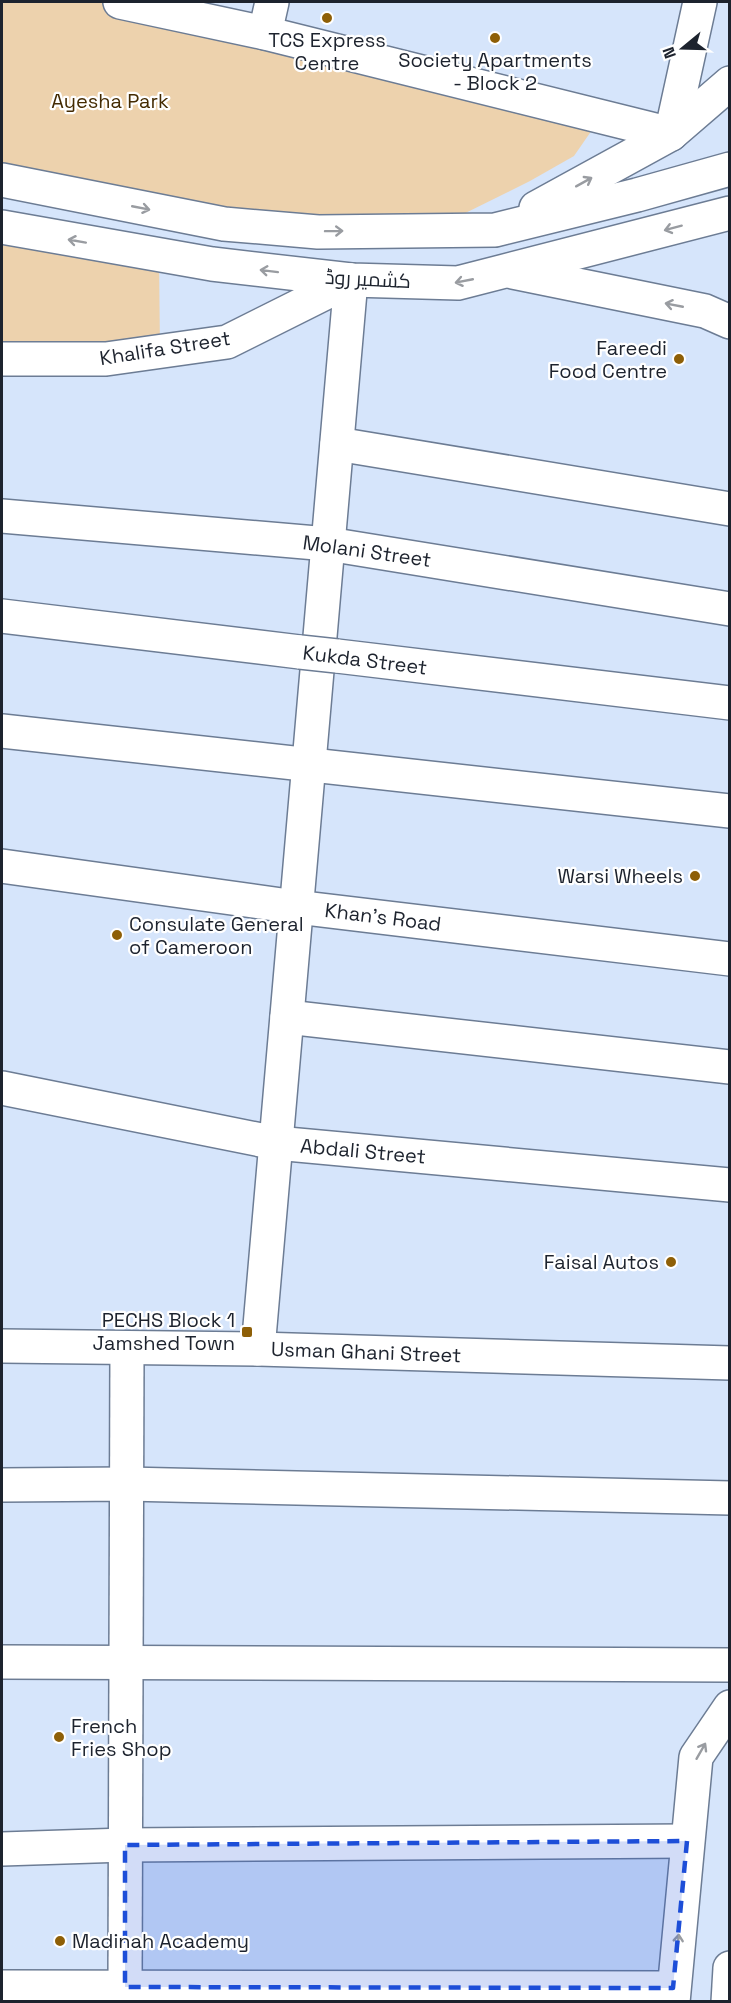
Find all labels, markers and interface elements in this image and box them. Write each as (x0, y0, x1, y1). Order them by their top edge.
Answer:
marker: TCS Express Centre (320, 11, 334, 25)
north arrow (653, 18, 713, 78)
place label: TCS Express Centre (268, 27, 386, 76)
marker: Society Apartments - Block 2 (488, 31, 502, 45)
text: N (658, 44, 681, 61)
place label: Society Apartments - Block 2 (398, 47, 592, 96)
park label: Ayesha Park (51, 88, 169, 114)
one-way arrow (574, 176, 592, 187)
one-way arrow (131, 203, 150, 214)
one-way arrow (664, 222, 683, 234)
one-way arrow (324, 225, 344, 237)
one-way arrow (67, 235, 87, 246)
street label: کشمیر روڈ (324, 264, 412, 294)
one-way arrow (260, 265, 280, 276)
one-way arrow (454, 276, 474, 287)
one-way arrow (665, 298, 684, 310)
street label: Khalifa Street (98, 325, 232, 371)
place label: Fareedi Food Centre (549, 335, 667, 384)
marker: Fareedi Food Centre (672, 352, 686, 366)
street label: Molani Street (301, 529, 433, 573)
street label: Kukda Street (301, 639, 429, 681)
place label: Warsi Wheels (558, 863, 683, 889)
marker: Warsi Wheels (688, 869, 702, 883)
street label: Khan's Road (323, 897, 443, 937)
place label: Consulate General of Cameroon (129, 911, 304, 960)
marker: Consulate General of Cameroon (110, 928, 124, 942)
street label: Abdali Street (299, 1133, 427, 1169)
place label: Faisal Autos (544, 1249, 659, 1275)
marker: Faisal Autos (664, 1255, 678, 1269)
place label: PECHS Block 1 Jamshed Town (93, 1307, 235, 1356)
marker: PECHS Block 1 Jamshed Town (240, 1325, 254, 1339)
street label: Usman Ghani Street (270, 1336, 462, 1368)
place label: French Fries Shop (71, 1713, 172, 1762)
marker: French Fries Shop (52, 1730, 66, 1744)
one-way arrow (695, 1743, 707, 1760)
place label: Madinah Academy (72, 1928, 249, 1954)
marker: Madinah Academy (53, 1934, 67, 1948)
one-way arrow (673, 1934, 684, 1954)

